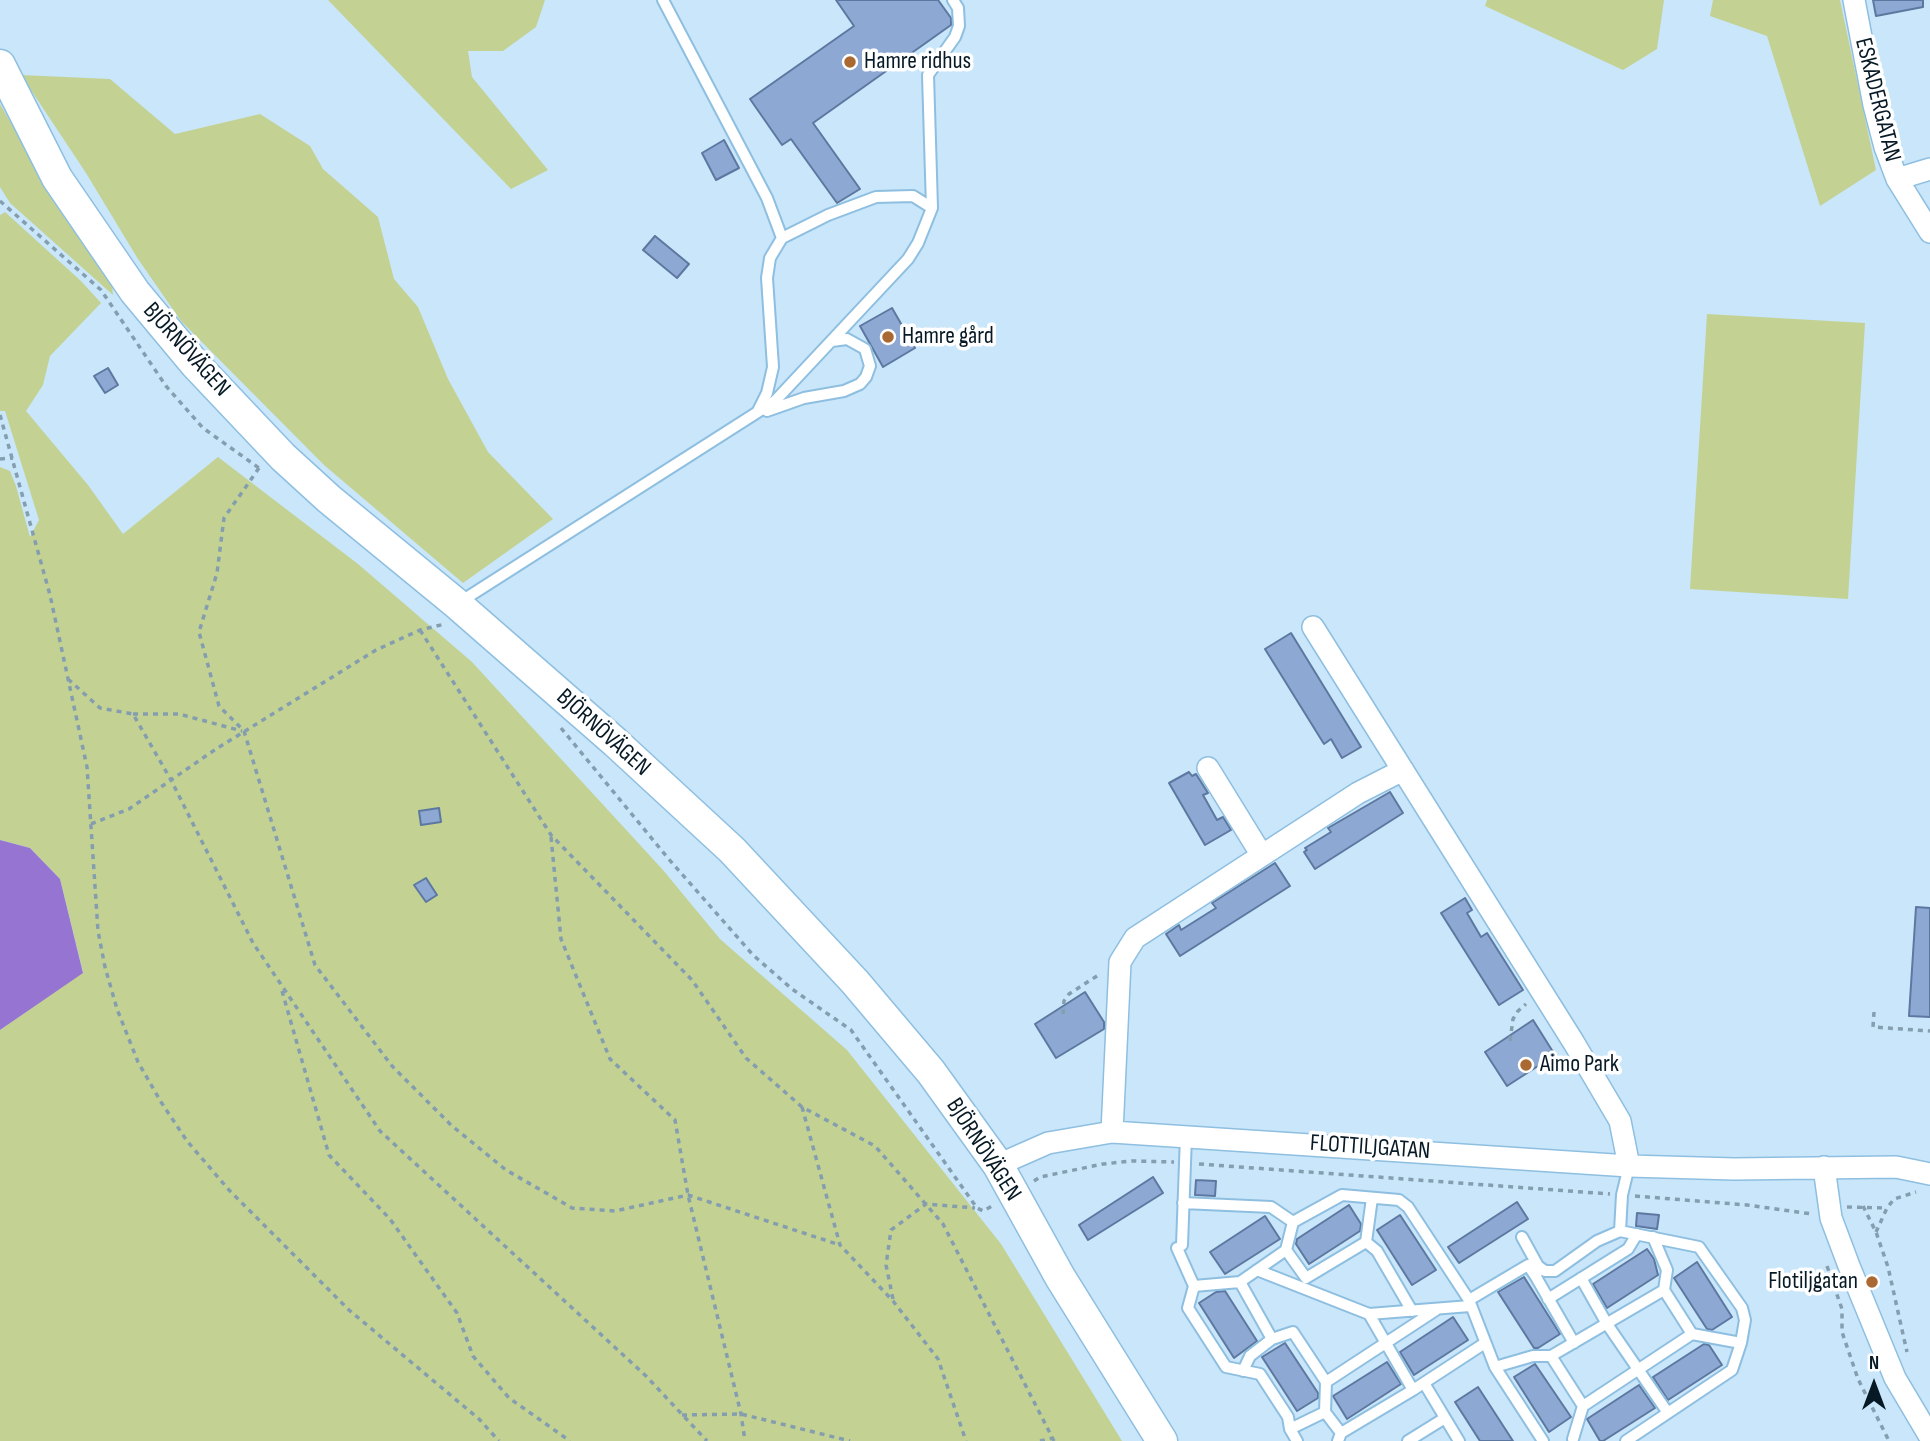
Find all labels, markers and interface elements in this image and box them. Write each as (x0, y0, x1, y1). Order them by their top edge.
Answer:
street label: ESKADERGATAN (1848, 35, 1906, 165)
place label: Hamre ridhus (864, 48, 971, 76)
marker: Hamre ridhus (842, 54, 858, 70)
street label: BJÖRNÖVÄGEN (136, 297, 236, 403)
place label: Hamre gård (902, 323, 994, 351)
marker: Hamre gård (880, 329, 896, 345)
street label: BJÖRNÖVÄGEN (550, 683, 656, 783)
place label: Aimo Park (1540, 1051, 1619, 1079)
marker: Aimo Park (1518, 1057, 1534, 1073)
street label: BJÖRNÖVÄGEN (939, 1093, 1027, 1207)
street label: FLOTTILJGATAN (1309, 1129, 1431, 1167)
place label: Flotiljgatan (1768, 1268, 1858, 1296)
marker: Flotiljgatan (1864, 1274, 1880, 1290)
north arrow (1839, 1350, 1909, 1420)
text: N (1869, 1352, 1879, 1375)

